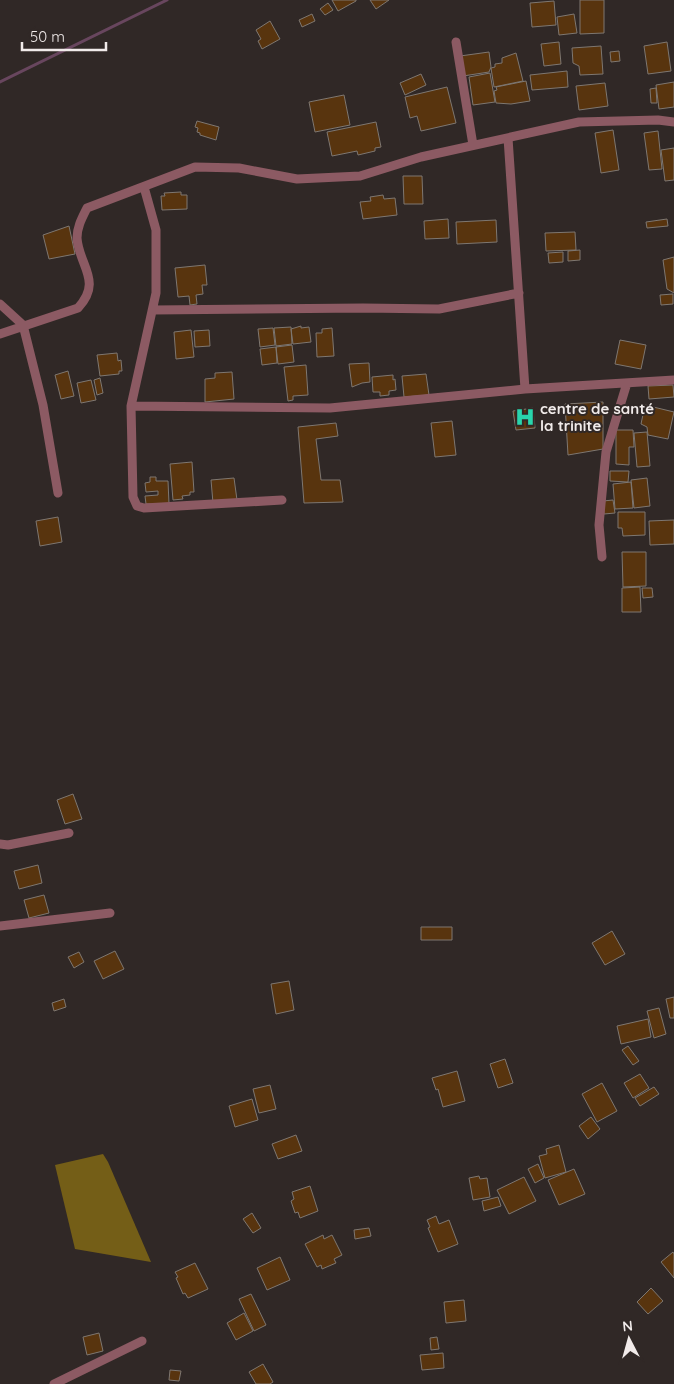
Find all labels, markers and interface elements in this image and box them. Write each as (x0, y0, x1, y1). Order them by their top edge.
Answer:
scale bar (22, 20, 106, 52)
text: 50 m (30, 27, 65, 46)
place label: centre de santé la trinite (540, 399, 654, 435)
hospital icon: centre de santé la trinite (514, 406, 536, 428)
north arrow (604, 1314, 654, 1364)
text: N (622, 1317, 634, 1336)

